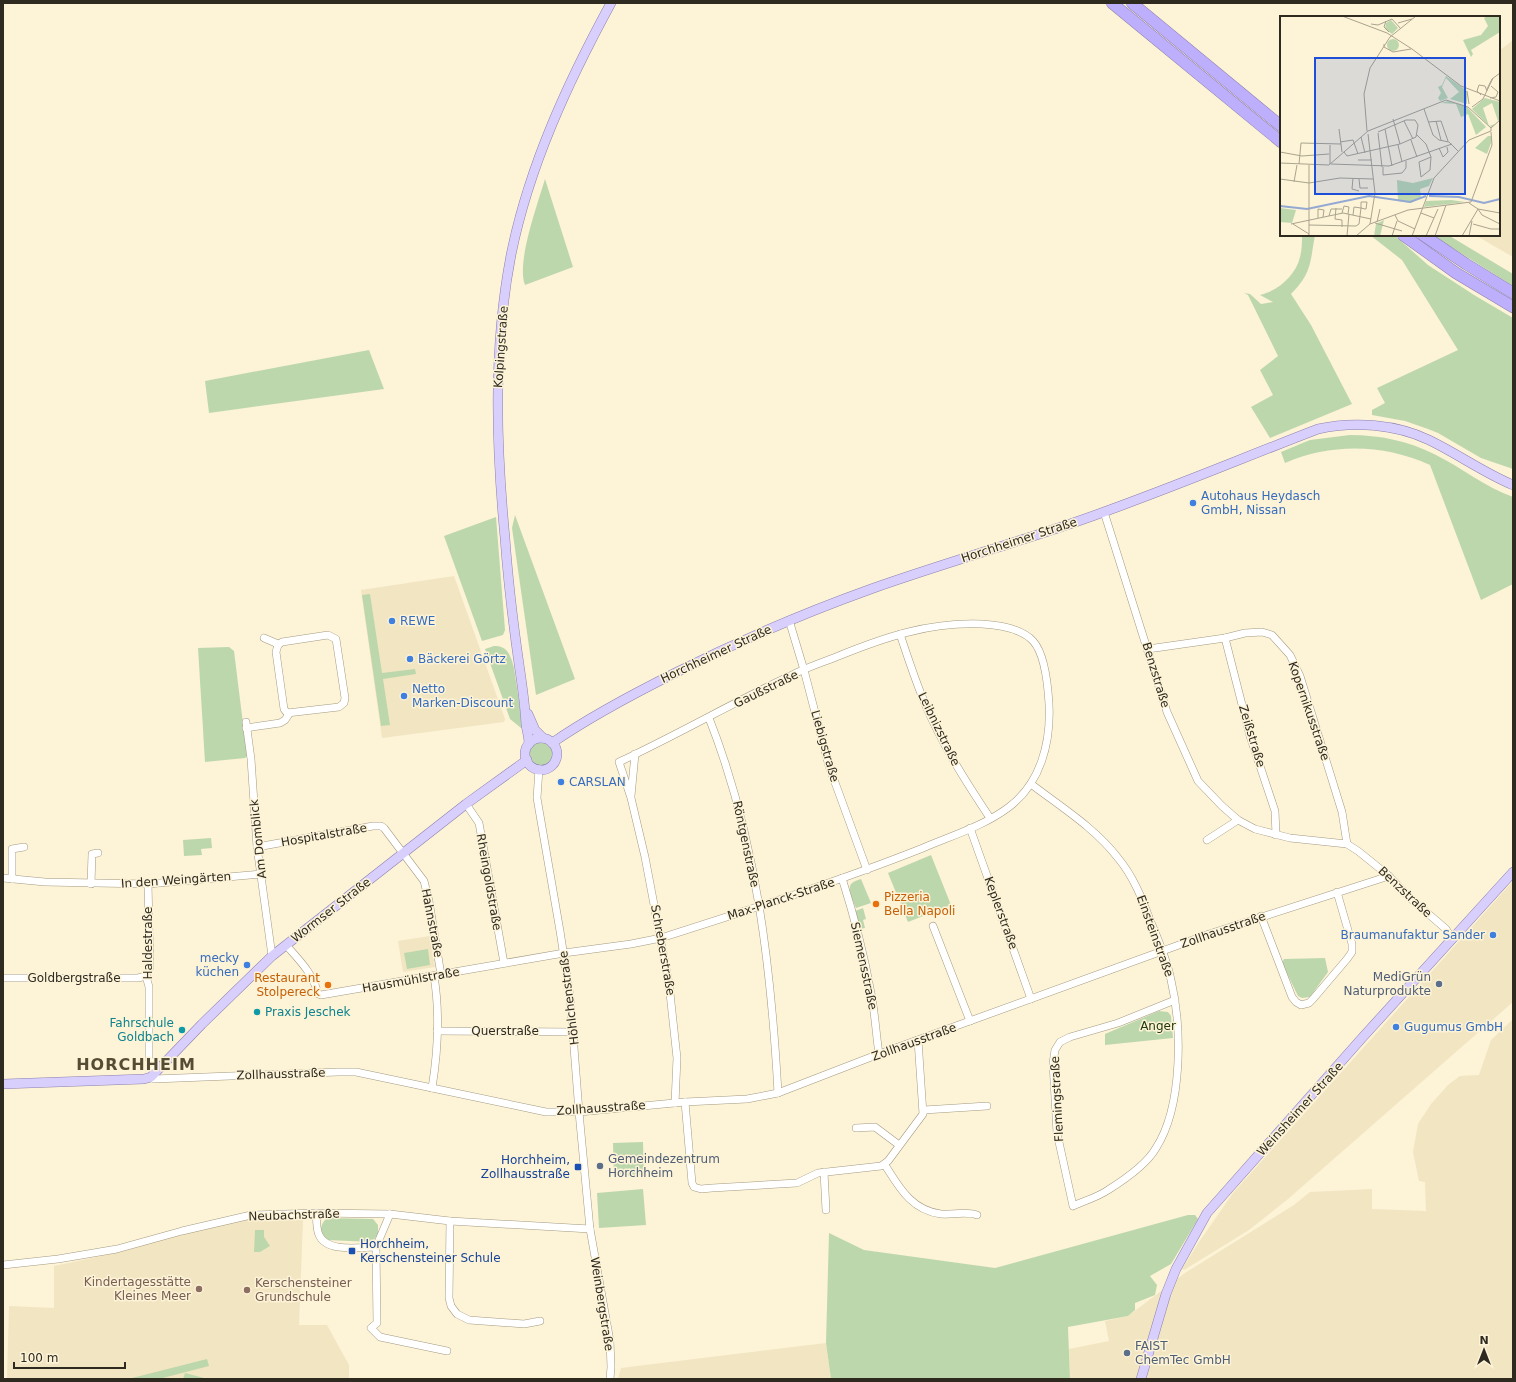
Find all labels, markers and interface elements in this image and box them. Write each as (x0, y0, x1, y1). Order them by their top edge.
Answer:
inset map (1280, 16, 1500, 236)
street label: Kolpingstraße (491, 305, 511, 389)
place label: Autohaus Heydasch GmbH, Nissan (1201, 489, 1320, 517)
marker: Autohaus Heydasch GmbH, Nissan (1188, 498, 1198, 508)
street label: Horchheimer Straße (959, 515, 1079, 565)
place label: REWE (400, 614, 435, 628)
marker: REWE (387, 616, 397, 626)
street label: Horchheimer Straße (658, 622, 774, 686)
street label: Benzstraße (1139, 641, 1173, 709)
place label: Bäckerei Görtz (418, 652, 506, 666)
marker: Bäckerei Görtz (405, 654, 415, 664)
street label: Kopernikusstraße (1285, 660, 1333, 762)
street label: Gaußstraße (731, 667, 801, 711)
place label: Netto Marken-Discount (412, 682, 513, 710)
street label: Leibnizstraße (915, 690, 963, 768)
marker: Netto Marken-Discount (399, 691, 409, 701)
street label: Zeißstraße (1236, 703, 1268, 769)
street label: Liebigstraße (808, 708, 842, 784)
place label: CARSLAN (569, 775, 626, 789)
marker: CARSLAN (556, 777, 566, 787)
street label: Am Domblick (247, 799, 269, 879)
street label: Röntgenstraße (730, 799, 762, 889)
street label: Hospitalstraße (280, 821, 368, 849)
street label: Rheingoldstraße (474, 832, 504, 932)
street label: Benzstraße (1375, 864, 1435, 920)
street label: In den Weingärten (120, 869, 232, 891)
street label: Wormser Straße (289, 875, 373, 945)
street label: Max-Planck-Straße (726, 875, 836, 923)
street label: Keplerstraße (981, 875, 1021, 951)
street label: Hahnstraße (418, 887, 446, 959)
place label: Pizzeria Bella Napoli (884, 890, 955, 918)
street label: Einsteinstraße (1134, 893, 1176, 979)
marker: Pizzeria Bella Napoli (871, 899, 881, 909)
street label: Schreberstraße (648, 903, 678, 997)
street label: Haldestraße (141, 907, 155, 979)
street label: Zollhausstraße (1179, 909, 1267, 951)
street label: Siemensstraße (848, 921, 880, 1011)
place label: Braumanufaktur Sander (1341, 928, 1485, 942)
marker: Braumanufaktur Sander (1488, 930, 1498, 940)
street label: Höhlchenstraße (556, 950, 582, 1046)
place label: mecky küchen (196, 951, 239, 979)
marker: mecky küchen (242, 960, 252, 970)
street label: Hausmühlstraße (361, 965, 461, 995)
place label: MediGrün Naturprodukte (1344, 970, 1431, 998)
street label: Goldbergstraße (27, 971, 121, 985)
place label: Restaurant Stolpereck (254, 971, 320, 999)
marker: MediGrün Naturprodukte (1434, 979, 1444, 989)
marker: Restaurant Stolpereck (323, 980, 333, 990)
place label: Praxis Jeschek (265, 1005, 351, 1019)
marker: Praxis Jeschek (252, 1007, 262, 1017)
place label: Fahrschule Goldbach (110, 1016, 174, 1044)
park label: Anger (1140, 1019, 1176, 1033)
street label: Zollhausstraße (870, 1020, 958, 1064)
place label: Gugumus GmbH (1404, 1020, 1503, 1034)
marker: Gugumus GmbH (1391, 1022, 1401, 1032)
street label: Querstraße (471, 1024, 539, 1038)
marker: Fahrschule Goldbach (177, 1025, 187, 1035)
district label: HORCHHEIM (76, 1055, 196, 1074)
street label: Flemingstraße (1048, 1056, 1066, 1142)
street label: Weinsheimer Straße (1254, 1059, 1346, 1159)
street label: Zollhausstraße (236, 1065, 326, 1083)
street label: Zollhausstraße (556, 1098, 646, 1118)
place label: Gemeindezentrum Horchheim (608, 1152, 720, 1180)
place label: Horchheim, Zollhausstraße (481, 1153, 570, 1181)
marker: Gemeindezentrum Horchheim (595, 1161, 605, 1171)
marker: Horchheim, Zollhausstraße (573, 1162, 583, 1172)
street label: Neubachstraße (248, 1206, 340, 1224)
place label: Horchheim, Kerschensteiner Schule (360, 1237, 501, 1265)
marker: Horchheim, Kerschensteiner Schule (347, 1246, 357, 1256)
street label: Weinbergstraße (588, 1256, 616, 1352)
place label: Kindertagesstätte Kleines Meer (84, 1275, 191, 1303)
place label: Kerschensteiner Grundschule (255, 1276, 352, 1304)
marker: Kindertagesstätte Kleines Meer (194, 1284, 204, 1294)
marker: Kerschensteiner Grundschule (242, 1285, 252, 1295)
north arrow (1464, 1330, 1504, 1370)
text: N (1479, 1334, 1489, 1347)
place label: FAIST ChemTec GmbH (1135, 1339, 1231, 1367)
scale bar (14, 1344, 125, 1370)
marker: FAIST ChemTec GmbH (1122, 1348, 1132, 1358)
text: 100 m (20, 1351, 58, 1365)

